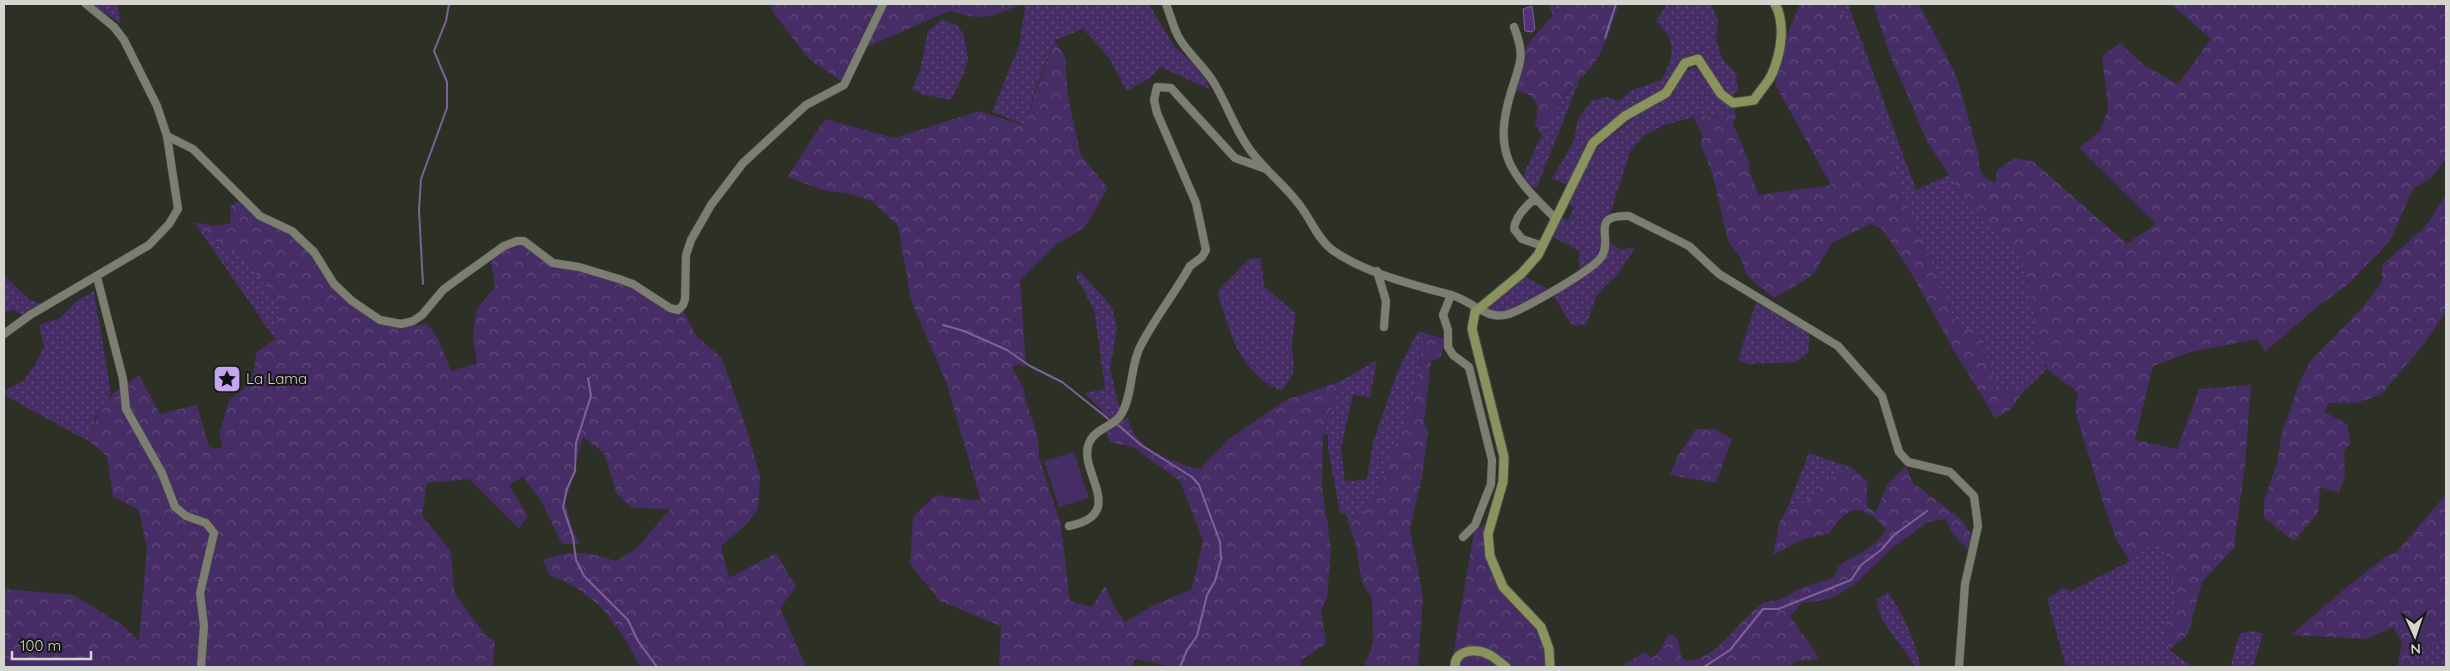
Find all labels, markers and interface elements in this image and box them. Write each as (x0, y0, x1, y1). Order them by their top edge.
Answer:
place icon: La Lama (212, 364, 242, 394)
place label: La Lama (246, 369, 307, 388)
north arrow (2390, 611, 2440, 661)
scale bar (12, 628, 91, 660)
text: 100 m (20, 636, 61, 655)
text: N (2410, 640, 2421, 658)

